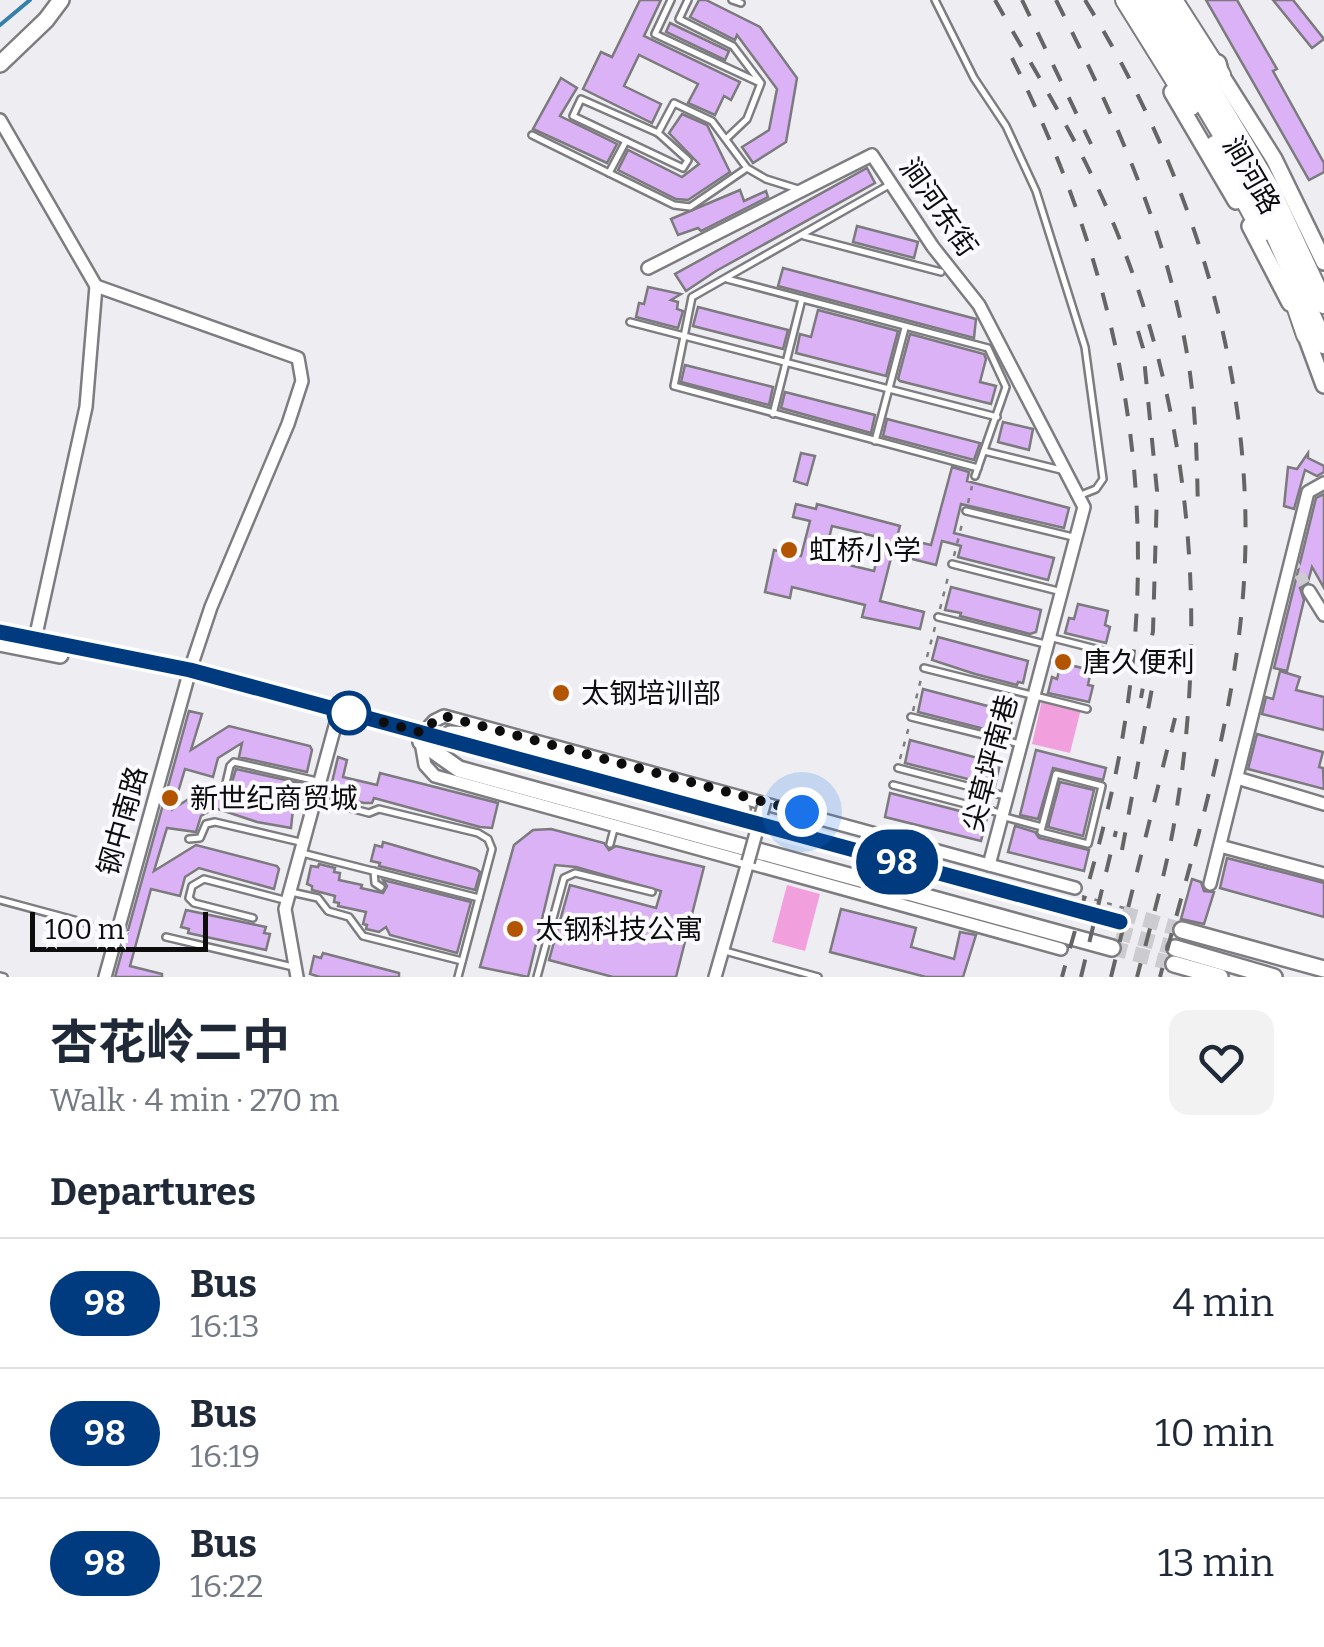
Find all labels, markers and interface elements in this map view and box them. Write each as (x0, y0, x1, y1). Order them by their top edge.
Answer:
street label: 涧河路 (1216, 131, 1287, 220)
street label: 涧河东街 (893, 152, 984, 263)
place label: 虹桥小学 (809, 534, 921, 567)
marker: 虹桥小学 (778, 539, 800, 561)
place label: 唐久便利 (1083, 646, 1195, 679)
marker: 唐久便利 (1052, 651, 1074, 673)
place label: 太钢培训部 (581, 677, 721, 710)
marker: 太钢培训部 (550, 682, 572, 704)
street label: 尖草坪南巷 (956, 691, 1025, 835)
unlabelled marker (328, 692, 370, 734)
street label: 钢中南路 (91, 763, 154, 880)
place label: 新世纪商贸城 (190, 782, 358, 815)
marker: 新世纪商贸城 (159, 787, 181, 809)
your location (777, 787, 827, 837)
line badge: 98 (852, 830, 942, 894)
text: 98 (876, 841, 918, 883)
scale bar (30, 907, 208, 951)
text: 100 m (45, 913, 125, 946)
place label: 太钢科技公寓 (535, 913, 703, 946)
marker: 太钢科技公寓 (504, 918, 526, 940)
button: heart (1169, 1010, 1274, 1115)
text: 杏花岭二中 (50, 1014, 290, 1072)
text: Walk · 4 min · 270 m (50, 1081, 339, 1119)
text: Departures (50, 1169, 256, 1215)
text: Bus (190, 1261, 257, 1307)
text: 4 min (1173, 1280, 1274, 1326)
text: 98 (84, 1282, 126, 1324)
text: 16:13 (190, 1307, 260, 1345)
text: Bus (190, 1391, 257, 1437)
text: 10 min (1155, 1410, 1274, 1456)
text: 98 (84, 1412, 126, 1454)
text: 16:19 (190, 1437, 260, 1475)
text: Bus (190, 1521, 257, 1567)
text: 13 min (1158, 1540, 1274, 1586)
text: 98 (84, 1542, 126, 1584)
text: 16:22 (190, 1567, 263, 1605)

